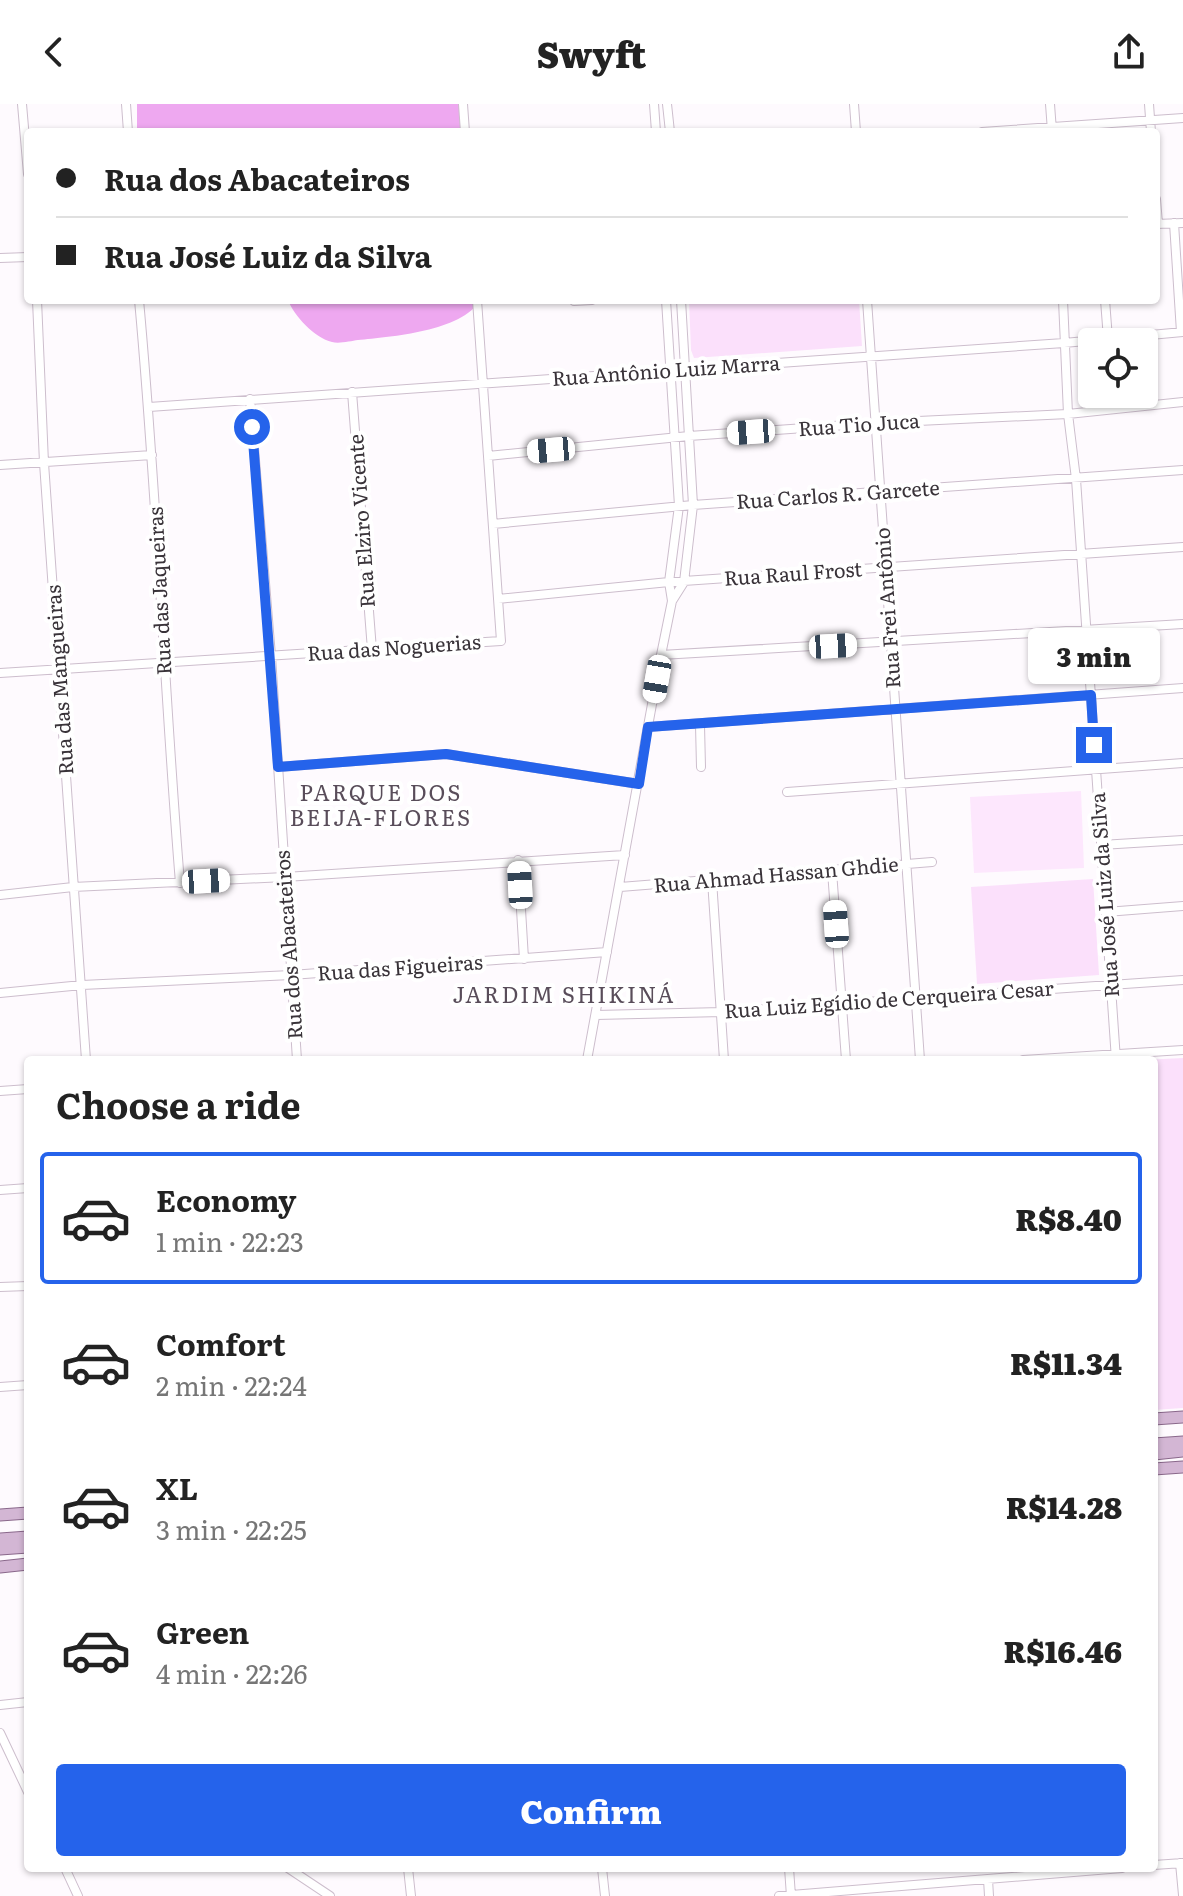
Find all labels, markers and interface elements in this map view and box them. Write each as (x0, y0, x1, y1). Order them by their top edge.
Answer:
text: Swyft (537, 26, 646, 79)
icon: back (32, 30, 76, 74)
icon: share (1107, 30, 1151, 74)
text: Rua dos Abacateiros (104, 156, 410, 200)
text: Rua José Luiz da Silva (104, 233, 432, 277)
map controls (1078, 328, 1158, 408)
button: locate (1078, 328, 1158, 408)
street label: Rua Antônio Luiz Marra (551, 346, 781, 392)
street label: Rua Tio Juca (797, 404, 921, 442)
route start (234, 409, 270, 445)
car (726, 418, 776, 446)
street label: Rua Elziro Vicente (339, 433, 381, 609)
car (526, 436, 576, 464)
street label: Rua Carlos R. Garcete (735, 471, 941, 515)
street label: Rua das Jaqueiras (139, 506, 177, 676)
street label: Rua Frei Antônio (865, 527, 907, 690)
street label: Rua Raul Frost (723, 552, 863, 592)
street label: Rua das Mangueiras (36, 584, 80, 776)
street label: Rua das Noguerias (306, 625, 482, 667)
callout: 3 min (1028, 629, 1160, 685)
car (808, 633, 858, 659)
text: 3 min (1057, 636, 1131, 675)
car (641, 653, 673, 705)
route end (1076, 727, 1112, 763)
district label: PARQUE DOS BEIJA-FLORES (290, 775, 472, 833)
street label: Rua José Luiz da Silva (1081, 791, 1125, 999)
street label: Rua Ahmad Hassan Ghdie (652, 847, 900, 899)
street label: Rua dos Abacateiros (265, 850, 309, 1041)
car (507, 860, 533, 910)
car (181, 868, 231, 894)
car (822, 899, 850, 949)
street label: Rua das Figueiras (316, 945, 484, 987)
street label: Rua Luiz Egídio de Cerqueira Cesar (723, 971, 1055, 1024)
district label: JARDIM SHIKINÁ (453, 977, 675, 1010)
text: Choose a ride (56, 1077, 301, 1130)
text: Economy (156, 1177, 296, 1221)
icon: car (60, 1182, 132, 1254)
text: R$8.40 (1015, 1196, 1122, 1240)
text: 1 min · 22:23 (156, 1221, 304, 1260)
text: Comfort (156, 1321, 286, 1365)
icon: car (60, 1326, 132, 1398)
text: R$11.34 (1010, 1340, 1122, 1384)
text: 2 min · 22:24 (156, 1365, 307, 1404)
text: XL (156, 1465, 198, 1509)
icon: car (60, 1470, 132, 1542)
text: R$14.28 (1006, 1484, 1122, 1528)
text: 3 min · 22:25 (156, 1509, 307, 1548)
text: Green (156, 1609, 249, 1653)
icon: car (60, 1614, 132, 1686)
text: R$16.46 (1004, 1628, 1122, 1672)
text: 4 min · 22:26 (156, 1653, 308, 1692)
button: Confirm (56, 1764, 1126, 1856)

